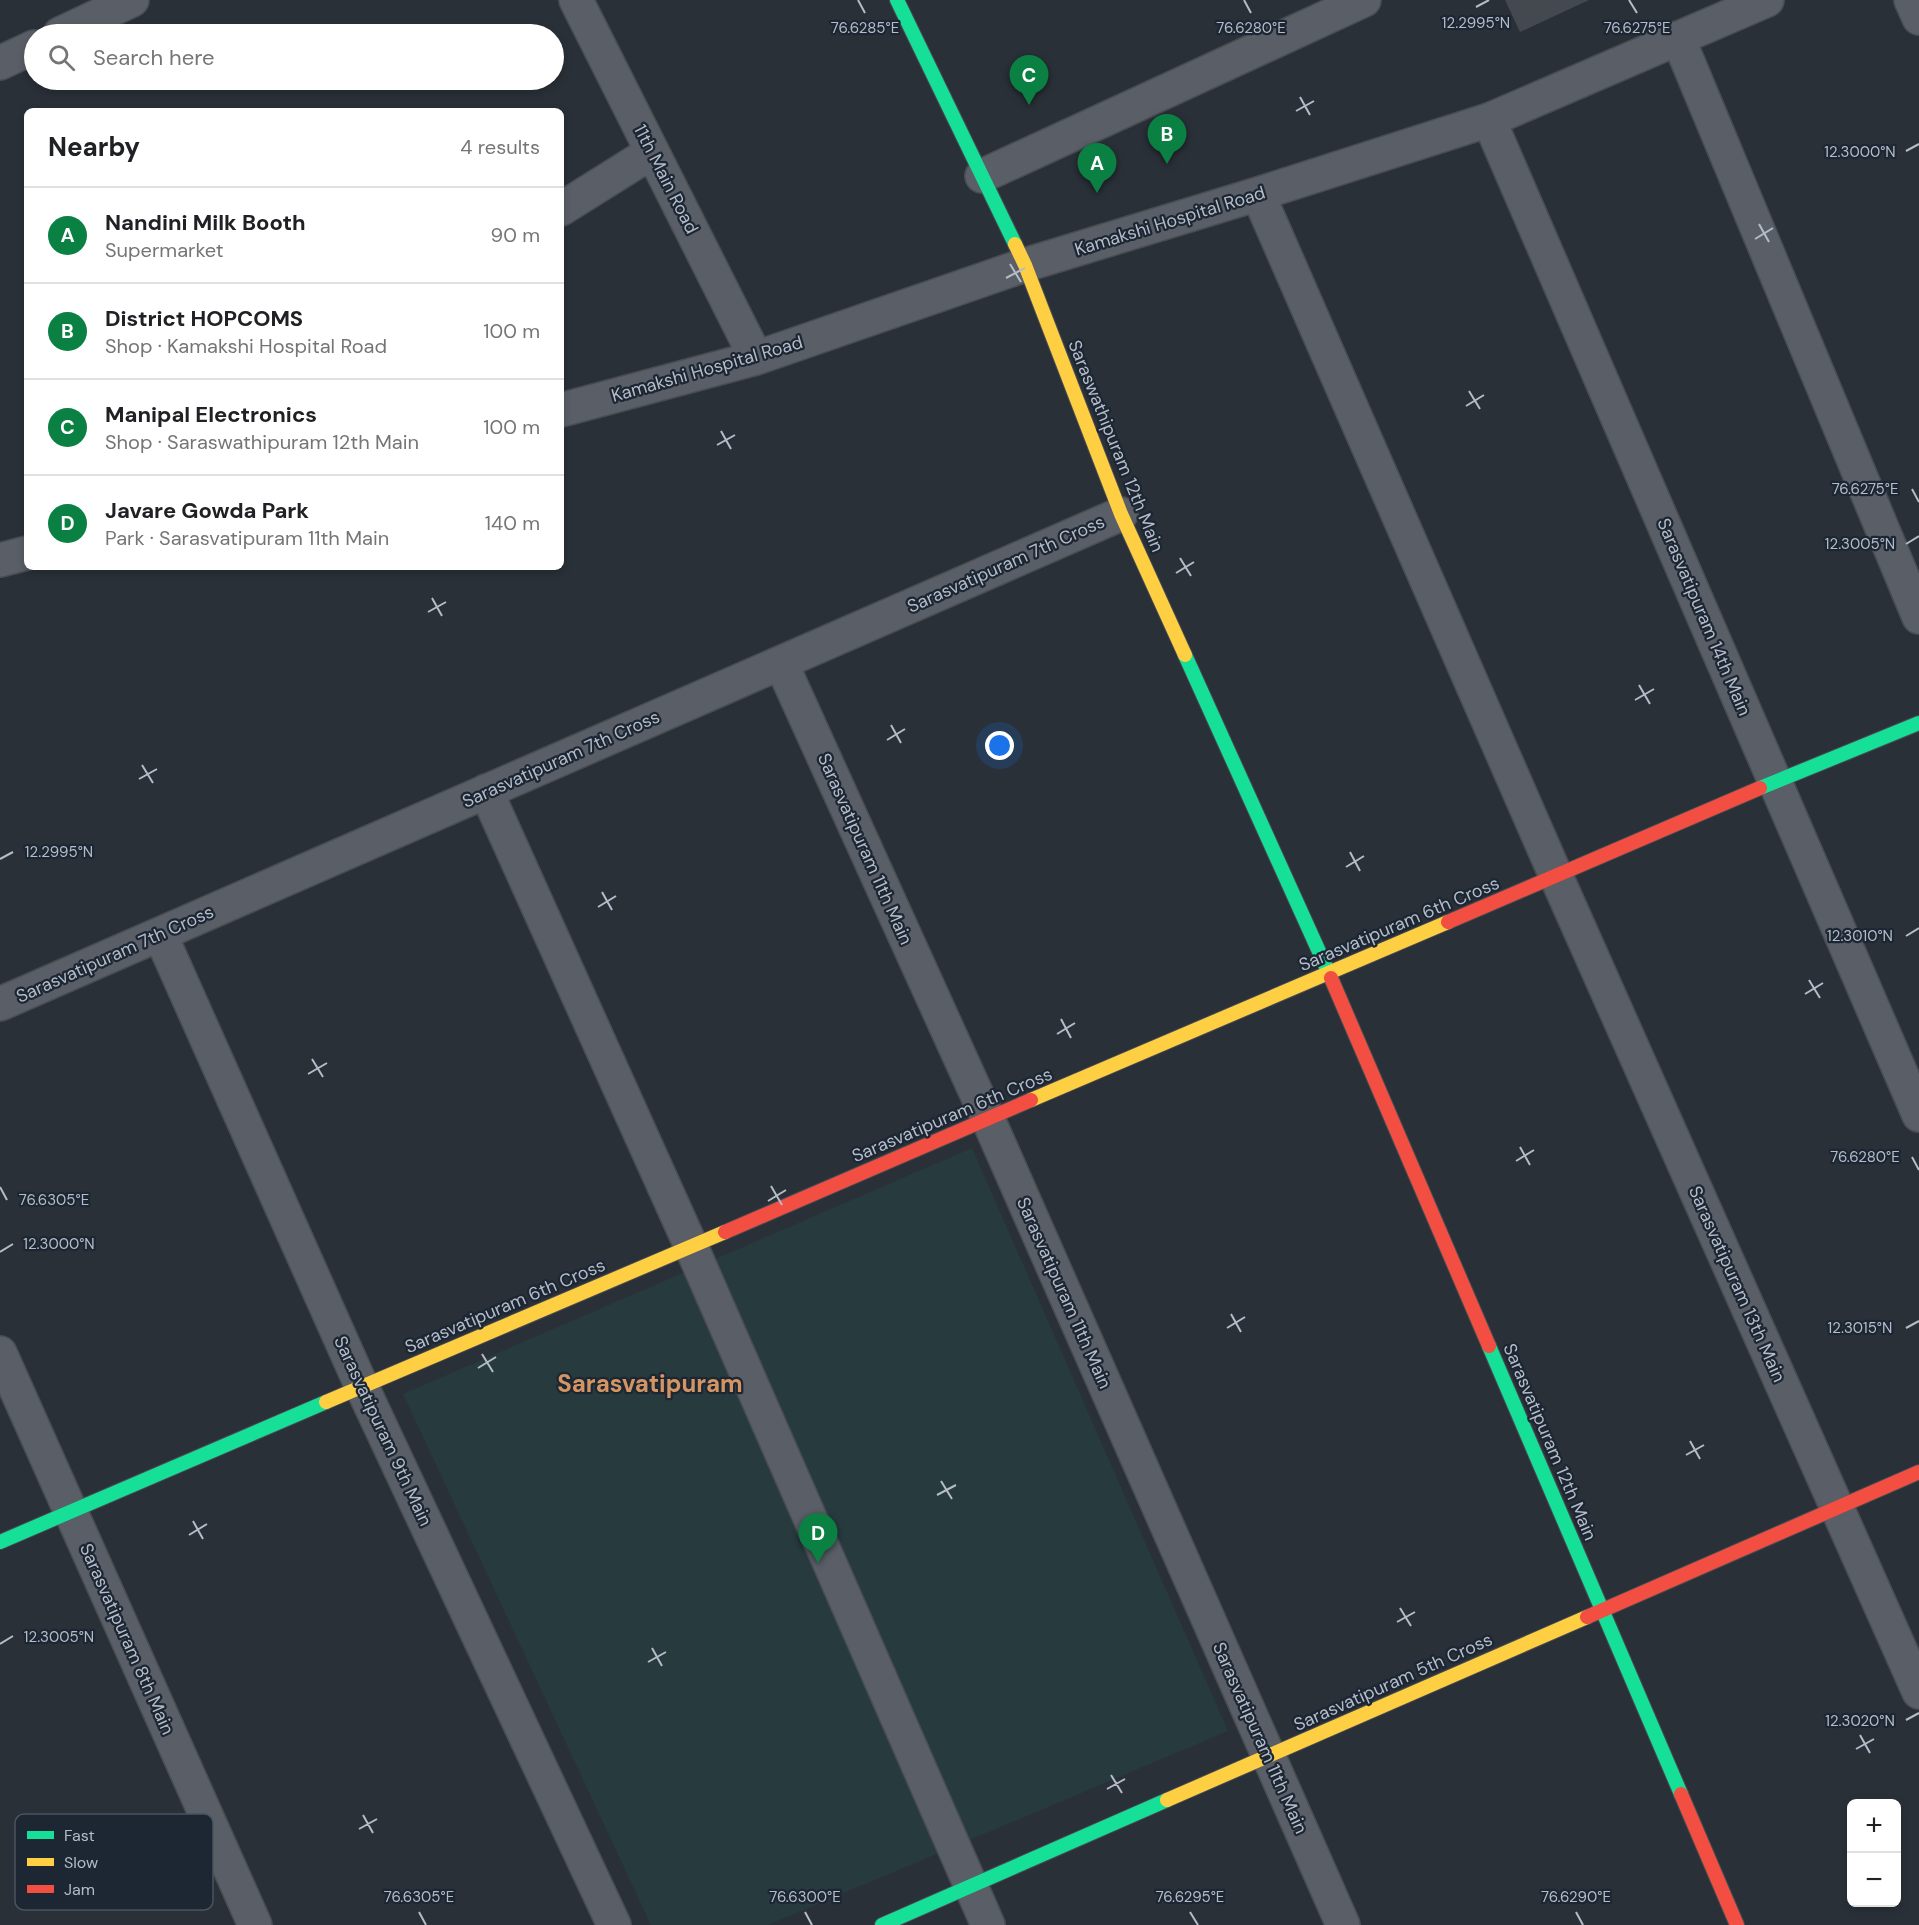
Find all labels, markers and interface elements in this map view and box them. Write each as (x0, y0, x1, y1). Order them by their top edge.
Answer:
text: 12.2995°N (1442, 13, 1510, 33)
text: 76.6285°E (831, 18, 899, 38)
text: 76.6280°E (1216, 18, 1286, 38)
text: 76.6275°E (1604, 18, 1670, 38)
search box (24, 24, 564, 90)
icon: search (45, 41, 78, 74)
text: Search here (93, 43, 214, 72)
pin: C (1010, 56, 1048, 105)
pin: B (1148, 114, 1186, 164)
street label: 11th Main Road (628, 120, 704, 238)
text: Nearby (48, 130, 140, 164)
text: 4 results (460, 134, 540, 160)
text: 12.3000°N (1824, 142, 1896, 162)
pin: A (1078, 144, 1116, 193)
street label: Kamakshi Hospital Road (1072, 181, 1268, 261)
text: Nandini Milk Booth (105, 208, 306, 237)
text: A (60, 222, 75, 248)
text: 90 m (491, 222, 540, 248)
text: Supermarket (105, 237, 224, 263)
text: District HOPCOMS (105, 304, 303, 333)
text: B (61, 318, 74, 344)
text: 100 m (483, 318, 540, 344)
street label: Kamakshi Hospital Road (609, 330, 805, 408)
text: Shop · Kamakshi Hospital Road (105, 333, 387, 359)
street label: Saraswathipuram 12th Main (1062, 336, 1170, 556)
text: Manipal Electronics (105, 400, 317, 429)
text: C (60, 414, 75, 440)
text: 100 m (483, 414, 540, 440)
text: Shop · Saraswathipuram 12th Main (105, 429, 419, 455)
text: 76.6275°E (1832, 479, 1898, 499)
text: Javare Gowda Park (105, 496, 309, 525)
text: D (60, 510, 75, 536)
text: 140 m (485, 510, 540, 536)
street label: Sarasvatipuram 7th Cross (903, 510, 1109, 618)
street label: Sarasvatipuram 14th Main (1651, 515, 1757, 719)
text: Park · Sarasvatipuram 11th Main (105, 525, 389, 551)
text: 12.3005°N (1825, 534, 1895, 554)
street label: Sarasvatipuram 7th Cross (458, 705, 664, 813)
your location (985, 731, 1014, 760)
street label: Sarasvatipuram 11th Main (812, 750, 918, 948)
text: 12.2995°N (25, 842, 93, 862)
street label: Sarasvatipuram 6th Cross (1295, 871, 1503, 977)
street label: Sarasvatipuram 7th Cross (12, 900, 218, 1008)
text: 12.3010°N (1827, 926, 1893, 946)
street label: Sarasvatipuram 6th Cross (848, 1062, 1056, 1168)
text: 76.6280°E (1830, 1147, 1900, 1167)
street label: Sarasvatipuram 13th Main (1683, 1182, 1791, 1386)
text: 76.6305°E (19, 1190, 89, 1210)
street label: Sarasvatipuram 11th Main (1011, 1194, 1117, 1392)
text: 12.3000°N (23, 1234, 95, 1254)
street label: Sarasvatipuram 6th Cross (401, 1253, 609, 1359)
text: 12.3015°N (1828, 1318, 1892, 1338)
street label: Sarasvatipuram 9th Main (328, 1332, 438, 1530)
street label: Sarasvatipuram 12th Main (1498, 1340, 1602, 1544)
district label: Sarasvatipuram (557, 1368, 743, 1399)
pin: D (798, 1514, 838, 1563)
street label: Sarasvatipuram 8th Main (74, 1540, 180, 1738)
text: 12.3005°N (24, 1627, 94, 1647)
street label: Sarasvatipuram 5th Cross (1290, 1627, 1496, 1737)
street label: Sarasvatipuram 11th Main (1207, 1639, 1313, 1837)
text: 12.3020°N (1825, 1711, 1895, 1731)
map controls (1847, 1799, 1901, 1907)
button: + (1847, 1799, 1901, 1853)
legend (15, 1814, 213, 1910)
text: Fast (64, 1825, 95, 1846)
text: Slow (64, 1852, 98, 1873)
button: − (1847, 1853, 1901, 1907)
text: Jam (64, 1879, 95, 1900)
text: 76.6305°E (384, 1887, 454, 1907)
text: 76.6300°E (769, 1887, 841, 1907)
text: 76.6295°E (1156, 1887, 1224, 1907)
text: 76.6290°E (1541, 1887, 1611, 1907)

